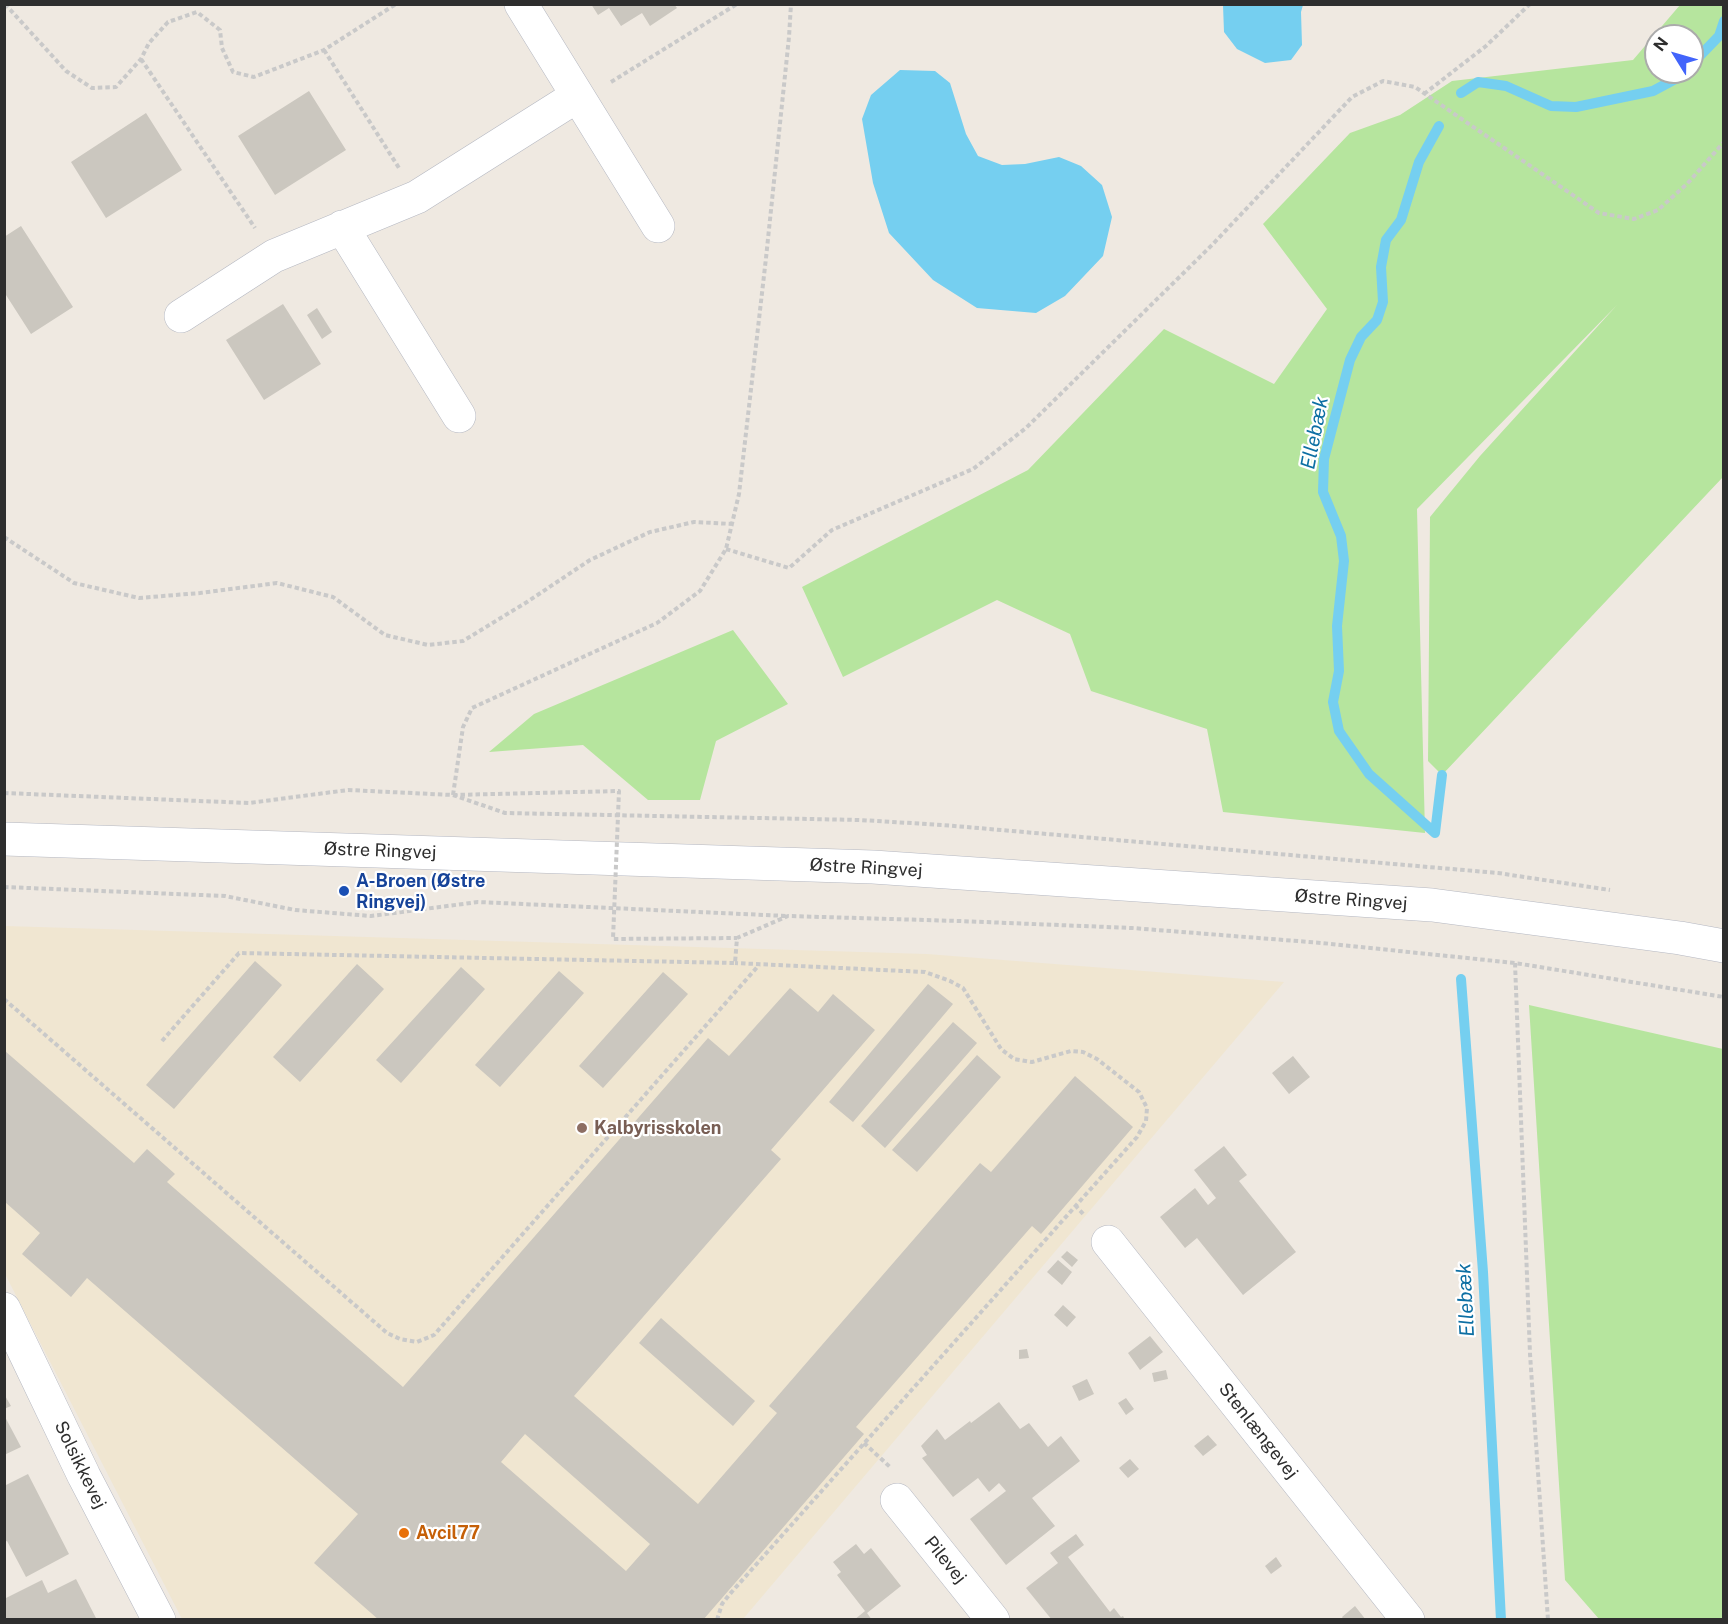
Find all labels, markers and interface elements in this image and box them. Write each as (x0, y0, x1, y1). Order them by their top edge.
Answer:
north arrow (1644, 24, 1704, 84)
text: N (1649, 33, 1672, 55)
water label: Ellebæk (1296, 395, 1334, 471)
street label: Østre Ringvej (323, 838, 437, 864)
street label: Østre Ringvej (809, 854, 923, 882)
place label: A-Broen (Østre Ringvej) (356, 870, 485, 912)
marker: A-Broen (Østre Ringvej) (337, 884, 351, 898)
street label: Østre Ringvej (1294, 885, 1408, 915)
place label: Kalbyrisskolen (594, 1117, 721, 1139)
marker: Kalbyrisskolen (575, 1121, 589, 1135)
water label: Ellebæk (1452, 1263, 1480, 1337)
street label: Stenlængevej (1214, 1379, 1302, 1483)
street label: Solsikkevej (50, 1418, 110, 1512)
place label: Avcil77 (416, 1522, 480, 1544)
marker: Avcil77 (397, 1526, 411, 1540)
street label: Pilevej (919, 1532, 971, 1588)

